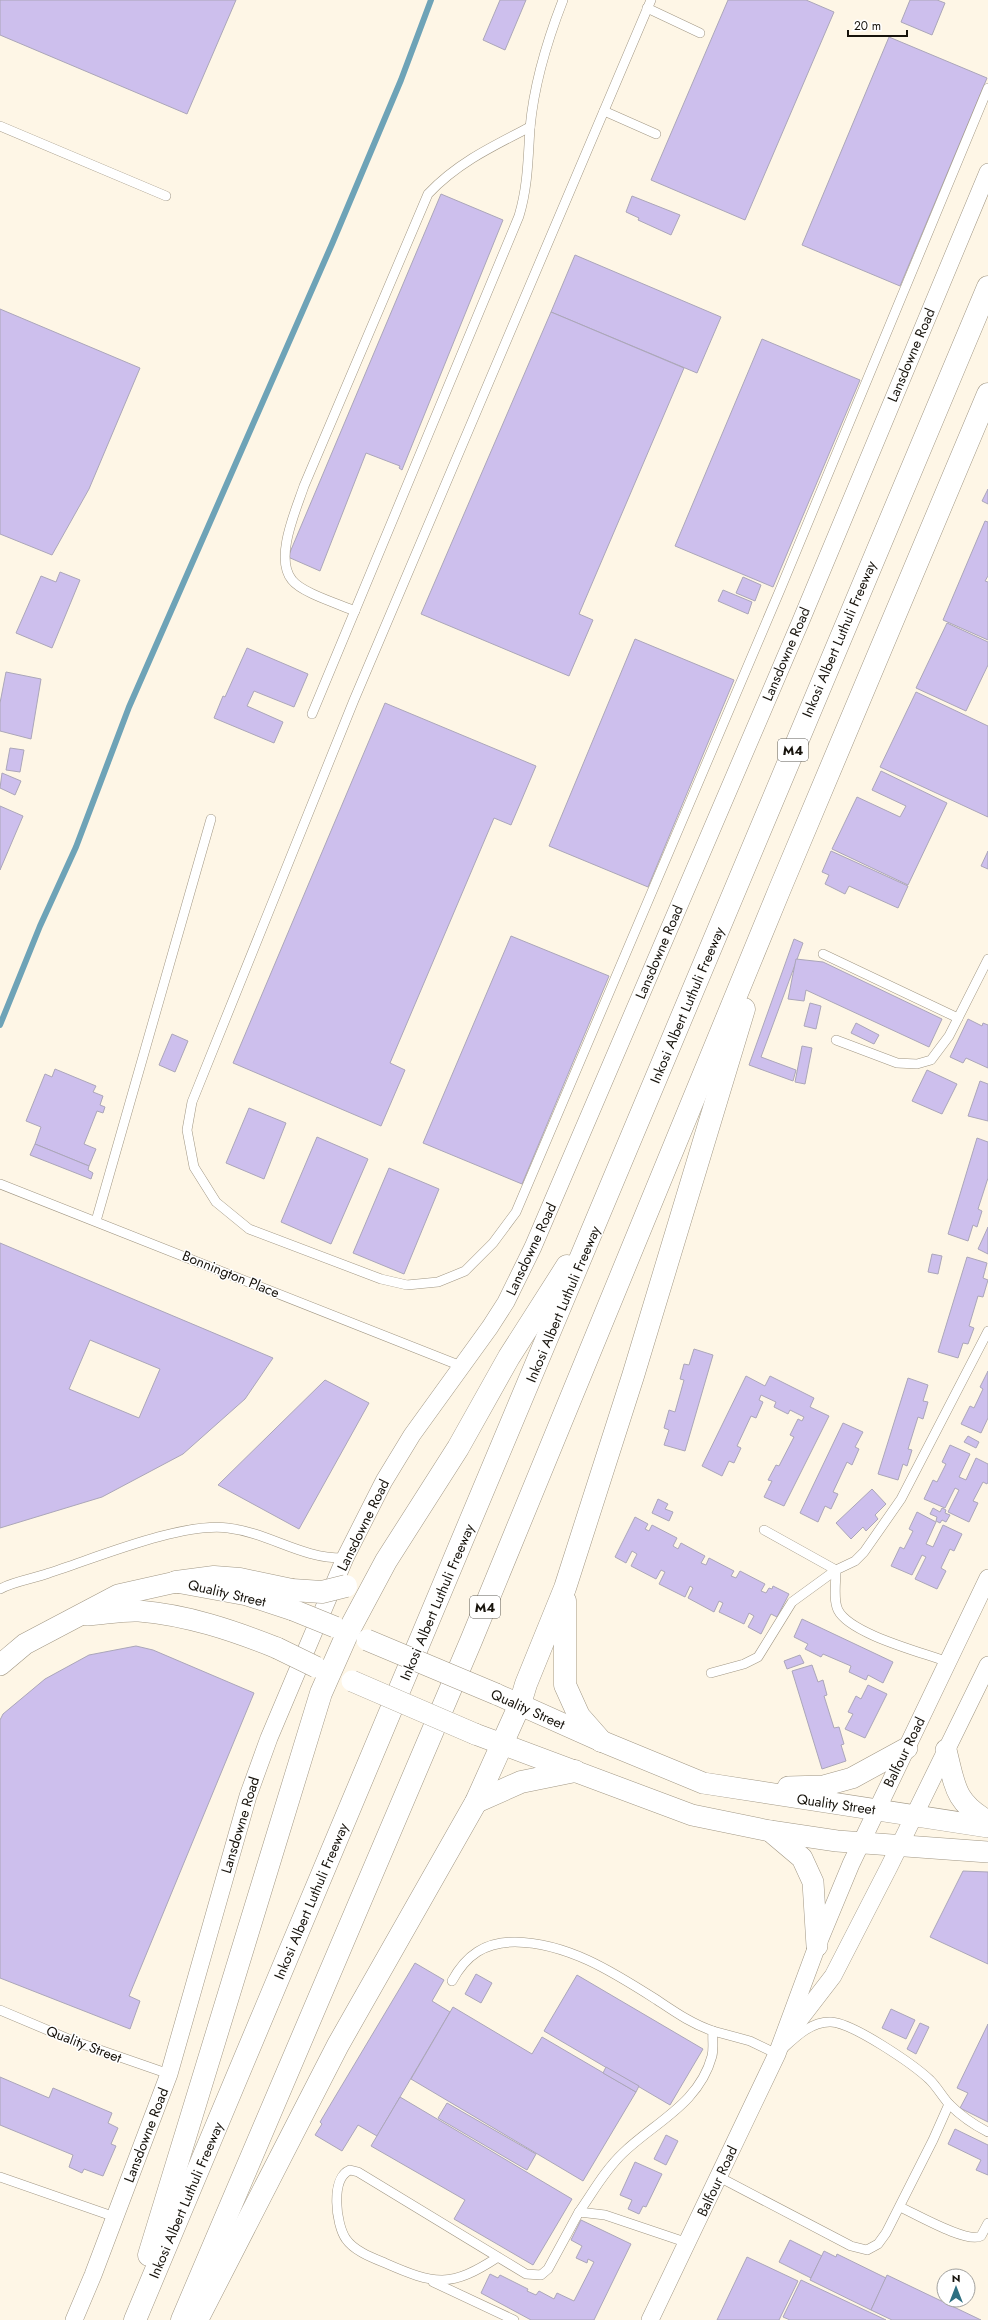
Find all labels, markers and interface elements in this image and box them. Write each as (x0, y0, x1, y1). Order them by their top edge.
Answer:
scale bar (848, 12, 907, 38)
text: 20 m (854, 17, 881, 35)
street label: Lansdowne Road (882, 305, 940, 405)
street label: Inkosi Albert Luthuli Freeway (797, 557, 881, 720)
street label: Lansdowne Road (757, 604, 815, 704)
road number: M4 (778, 739, 808, 761)
street label: Lansdowne Road (630, 902, 688, 1002)
street label: Inkosi Albert Luthuli Freeway (645, 923, 729, 1086)
street label: Lansdowne Road (501, 1199, 561, 1299)
street label: Inkosi Albert Luthuli Freeway (521, 1222, 605, 1385)
street label: Bonnington Place (179, 1245, 283, 1303)
street label: Lansdowne Road (332, 1476, 394, 1574)
street label: Inkosi Albert Luthuli Freeway (395, 1520, 479, 1683)
street label: Quality Street (186, 1574, 268, 1612)
road number: M4 (470, 1596, 500, 1618)
street label: Quality Street (488, 1684, 569, 1734)
street label: Balfour Road (878, 1713, 930, 1791)
street label: Lansdowne Road (216, 1774, 264, 1876)
street label: Quality Street (795, 1789, 877, 1819)
street label: Inkosi Albert Luthuli Freeway (269, 1819, 353, 1982)
street label: Quality Street (43, 2020, 125, 2068)
street label: Lansdowne Road (119, 2085, 173, 2185)
street label: Inkosi Albert Luthuli Freeway (144, 2118, 228, 2281)
street label: Balfour Road (692, 2142, 742, 2220)
north arrow (936, 2268, 976, 2308)
text: N (952, 2270, 960, 2286)

